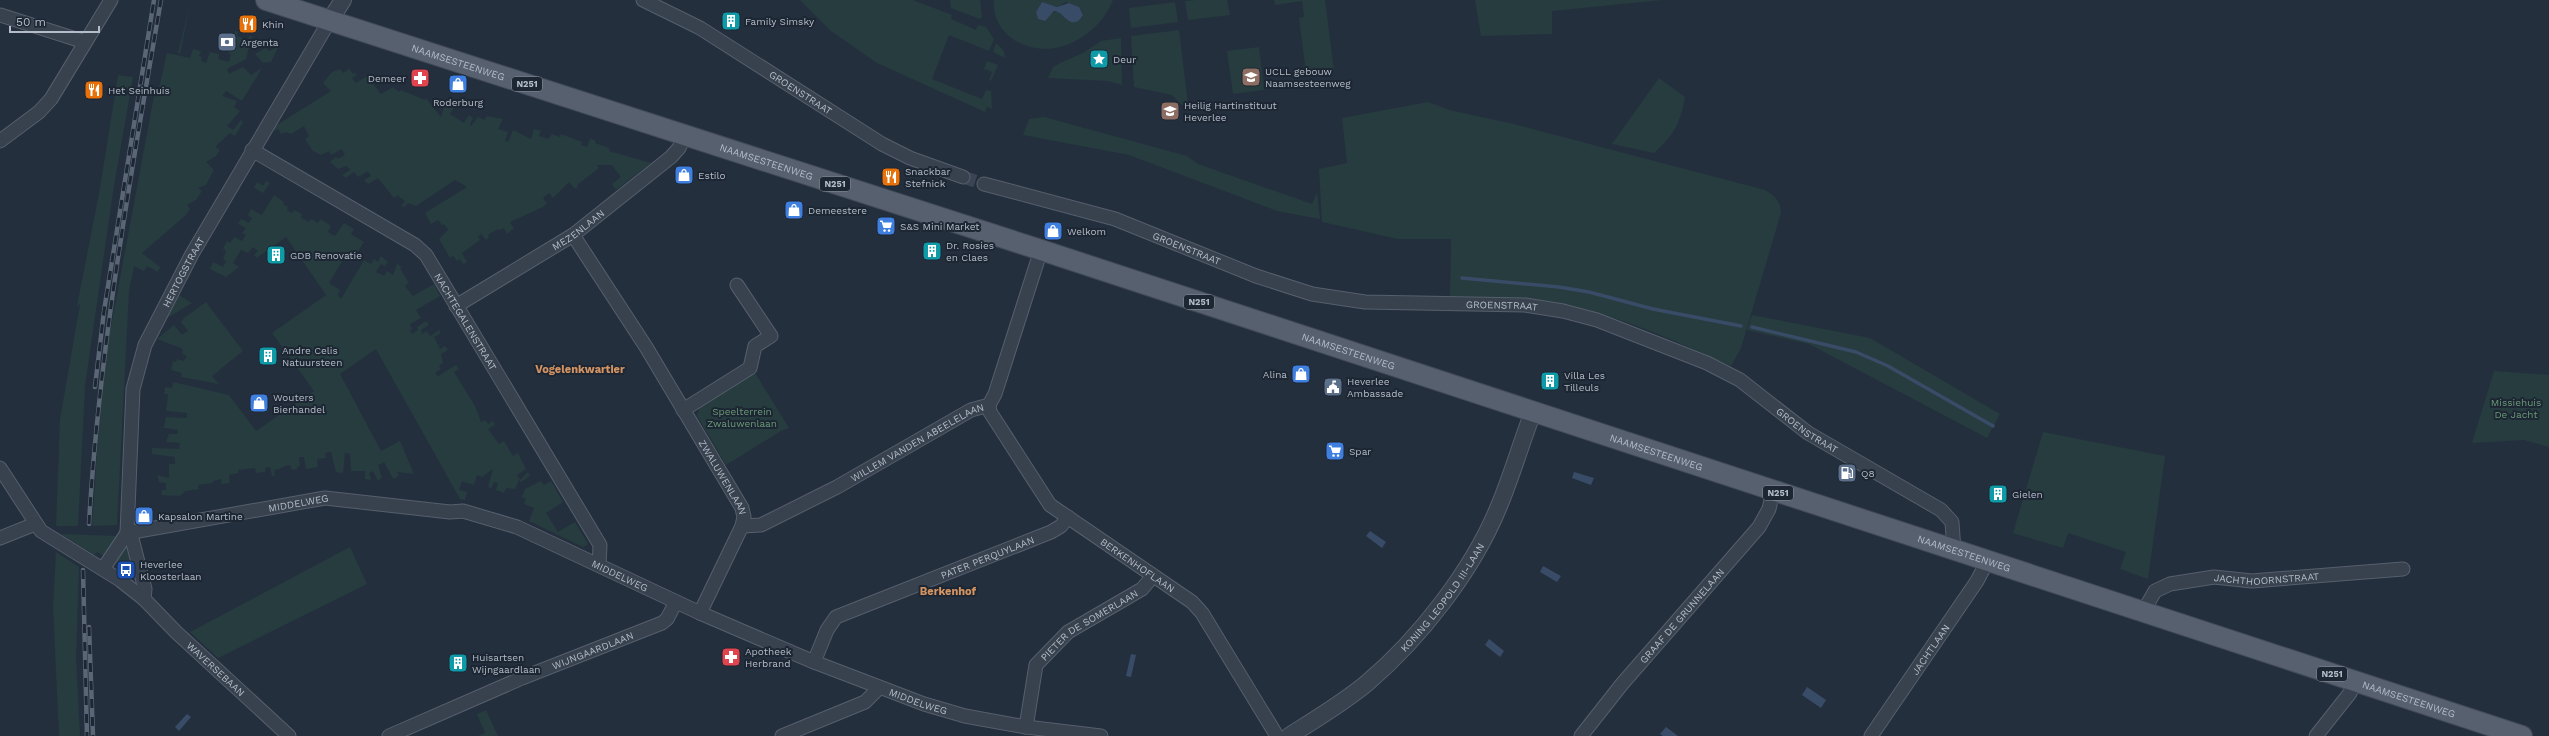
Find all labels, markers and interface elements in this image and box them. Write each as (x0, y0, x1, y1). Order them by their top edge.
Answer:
scale bar (10, 8, 99, 34)
building icon: Family Simsky (720, 10, 742, 32)
restaurant icon: Khin (237, 13, 259, 35)
text: 50 m (16, 15, 46, 29)
place label: Family Simsky (745, 16, 815, 27)
place label: Khin (262, 19, 284, 30)
bank icon: Argenta (216, 31, 238, 53)
place label: Argenta (241, 37, 279, 48)
street label: NAAMSESTEENWEG (410, 42, 506, 82)
place icon: Deur (1088, 48, 1110, 70)
place label: Deur (1113, 54, 1136, 65)
school or university icon: UCLL gebouw Naamsesteenweg (1240, 66, 1262, 88)
place label: UCLL gebouw Naamsesteenweg (1265, 66, 1351, 89)
pharmacy icon: Demeer (409, 67, 431, 89)
street label: GROENSTRAAT (767, 68, 834, 116)
place label: Demeer (368, 73, 406, 84)
shop icon: Roderburg (447, 73, 469, 95)
road number: N251 (512, 77, 542, 91)
restaurant icon: Het Seinhuis (83, 79, 105, 101)
place label: Het Seinhuis (108, 85, 170, 96)
place label: Roderburg (433, 97, 484, 108)
school or university icon: Heilig Hartinstituut Heverlee (1159, 100, 1181, 122)
place label: Heilig Hartinstituut Heverlee (1184, 100, 1278, 123)
street label: NAAMSESTEENWEG (719, 141, 815, 182)
shop icon: Estilo (673, 164, 695, 186)
restaurant icon: Snackbar Stefnick (880, 166, 902, 188)
place label: Snackbar Stefnick (905, 166, 951, 189)
place label: Estilo (698, 170, 726, 181)
road number: N251 (820, 177, 850, 191)
shop icon: Demeestere (783, 199, 805, 221)
place label: Demeestere (808, 205, 867, 216)
street label: MEZENLAAN (550, 207, 606, 252)
supermarket icon: S&S Mini Market (875, 215, 897, 237)
shop icon: Welkom (1042, 220, 1064, 242)
place label: S&S Mini Market (900, 221, 980, 232)
place label: Welkom (1067, 226, 1106, 237)
street label: GROENSTRAAT (1151, 229, 1222, 267)
street label: HERTOGSTRAAT (160, 235, 206, 309)
building icon: Dr. Rosies en Claes (921, 240, 943, 262)
place label: Dr. Rosies en Claes (946, 240, 994, 263)
building icon: GDB Renovatie (265, 244, 287, 266)
place label: GDB Renovatie (290, 250, 362, 261)
street label: NACHTEGALENSTRAAT (433, 271, 499, 372)
road number: N251 (1184, 295, 1214, 309)
street label: GROENSTRAAT (1466, 298, 1539, 312)
street label: NAAMSESTEENWEG (1301, 331, 1396, 371)
building icon: Andre Celis Natuursteen (257, 345, 279, 367)
place label: Andre Celis Natuursteen (282, 345, 342, 368)
district label: Vogelenkwartier (535, 363, 625, 376)
shop icon: Alina (1290, 363, 1312, 385)
place label: Alina (1263, 369, 1287, 380)
building icon: Villa Les Tilleuls (1539, 370, 1561, 392)
place label: Villa Les Tilleuls (1564, 370, 1605, 393)
public building icon: Heverlee Ambassade (1322, 376, 1344, 398)
place label: Heverlee Ambassade (1347, 376, 1404, 399)
shop icon: Wouters Bierhandel (248, 392, 270, 414)
place label: Wouters Bierhandel (273, 392, 325, 415)
park label: Missiehuis De Jacht (2491, 397, 2541, 420)
street label: WILLEM VANDEN ABEELELAAN (848, 401, 985, 484)
street label: GROENSTRAAT (1774, 405, 1840, 455)
park label: Speelterrein Zwaluwenlaan (707, 406, 777, 429)
street label: NAAMSESTEENWEG (1608, 432, 1704, 472)
street label: ZWALUWENLAAN (697, 438, 749, 515)
supermarket icon: Spar (1324, 440, 1346, 462)
place label: Spar (1349, 446, 1371, 457)
fuel station icon: Q8 (1836, 462, 1858, 484)
place label: Q8 (1861, 468, 1875, 479)
building icon: Gielen (1987, 483, 2009, 505)
road number: N251 (1763, 486, 1793, 500)
place label: Gielen (2012, 489, 2043, 500)
street label: MIDDELWEG (267, 492, 329, 513)
shop icon: Kapsalon Martine (133, 505, 155, 527)
place label: Kapsalon Martine (158, 511, 243, 522)
street label: NAAMSESTEENWEG (1916, 533, 2012, 573)
street label: PATER PERQUYLAAN (939, 534, 1036, 581)
street label: BERKENHOFLAAN (1099, 536, 1177, 594)
street label: KONING LEOPOLD III-LAAN (1398, 541, 1486, 654)
street label: MIDDELWEG (590, 557, 650, 593)
bus stop icon: Heverlee Kloosterlaan (115, 559, 137, 581)
place label: Heverlee Kloosterlaan (140, 559, 202, 582)
street label: GRAAF DE GRUNNELAAN (1637, 566, 1726, 665)
street label: JACHTHOORNSTRAAT (2213, 570, 2320, 587)
district label: Berkenhof (920, 585, 977, 598)
street label: PIETER DE SOMERLAAN (1038, 587, 1140, 663)
street label: JACHTLAAN (1909, 622, 1951, 677)
street label: WIJNGAARDLAAN (550, 629, 635, 671)
street label: WAVERSEBAAN (185, 639, 247, 698)
pharmacy icon: Apotheek Herbrand (720, 646, 742, 668)
place label: Apotheek Herbrand (745, 646, 792, 669)
building icon: Huisartsen Wijngaardlaan (447, 652, 469, 674)
place label: Huisartsen Wijngaardlaan (472, 652, 541, 675)
road number: N251 (2317, 667, 2347, 681)
street label: NAAMSESTEENWEG (2361, 678, 2457, 719)
street label: MIDDELWEG (888, 686, 949, 716)

